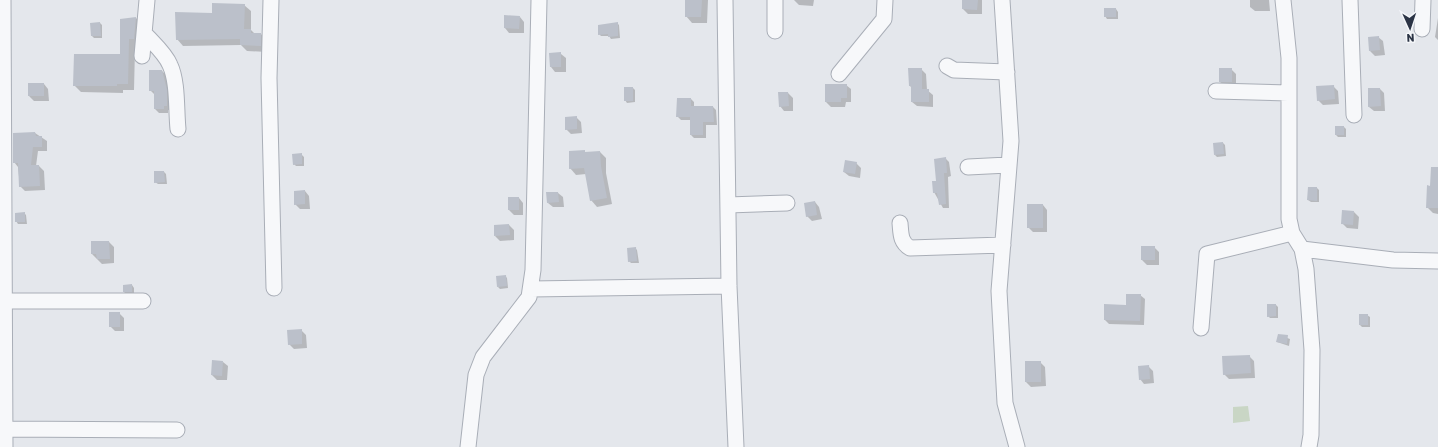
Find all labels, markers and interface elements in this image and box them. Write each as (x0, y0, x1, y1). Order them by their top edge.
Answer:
north arrow (1390, 8, 1430, 48)
text: N (1406, 31, 1415, 44)

